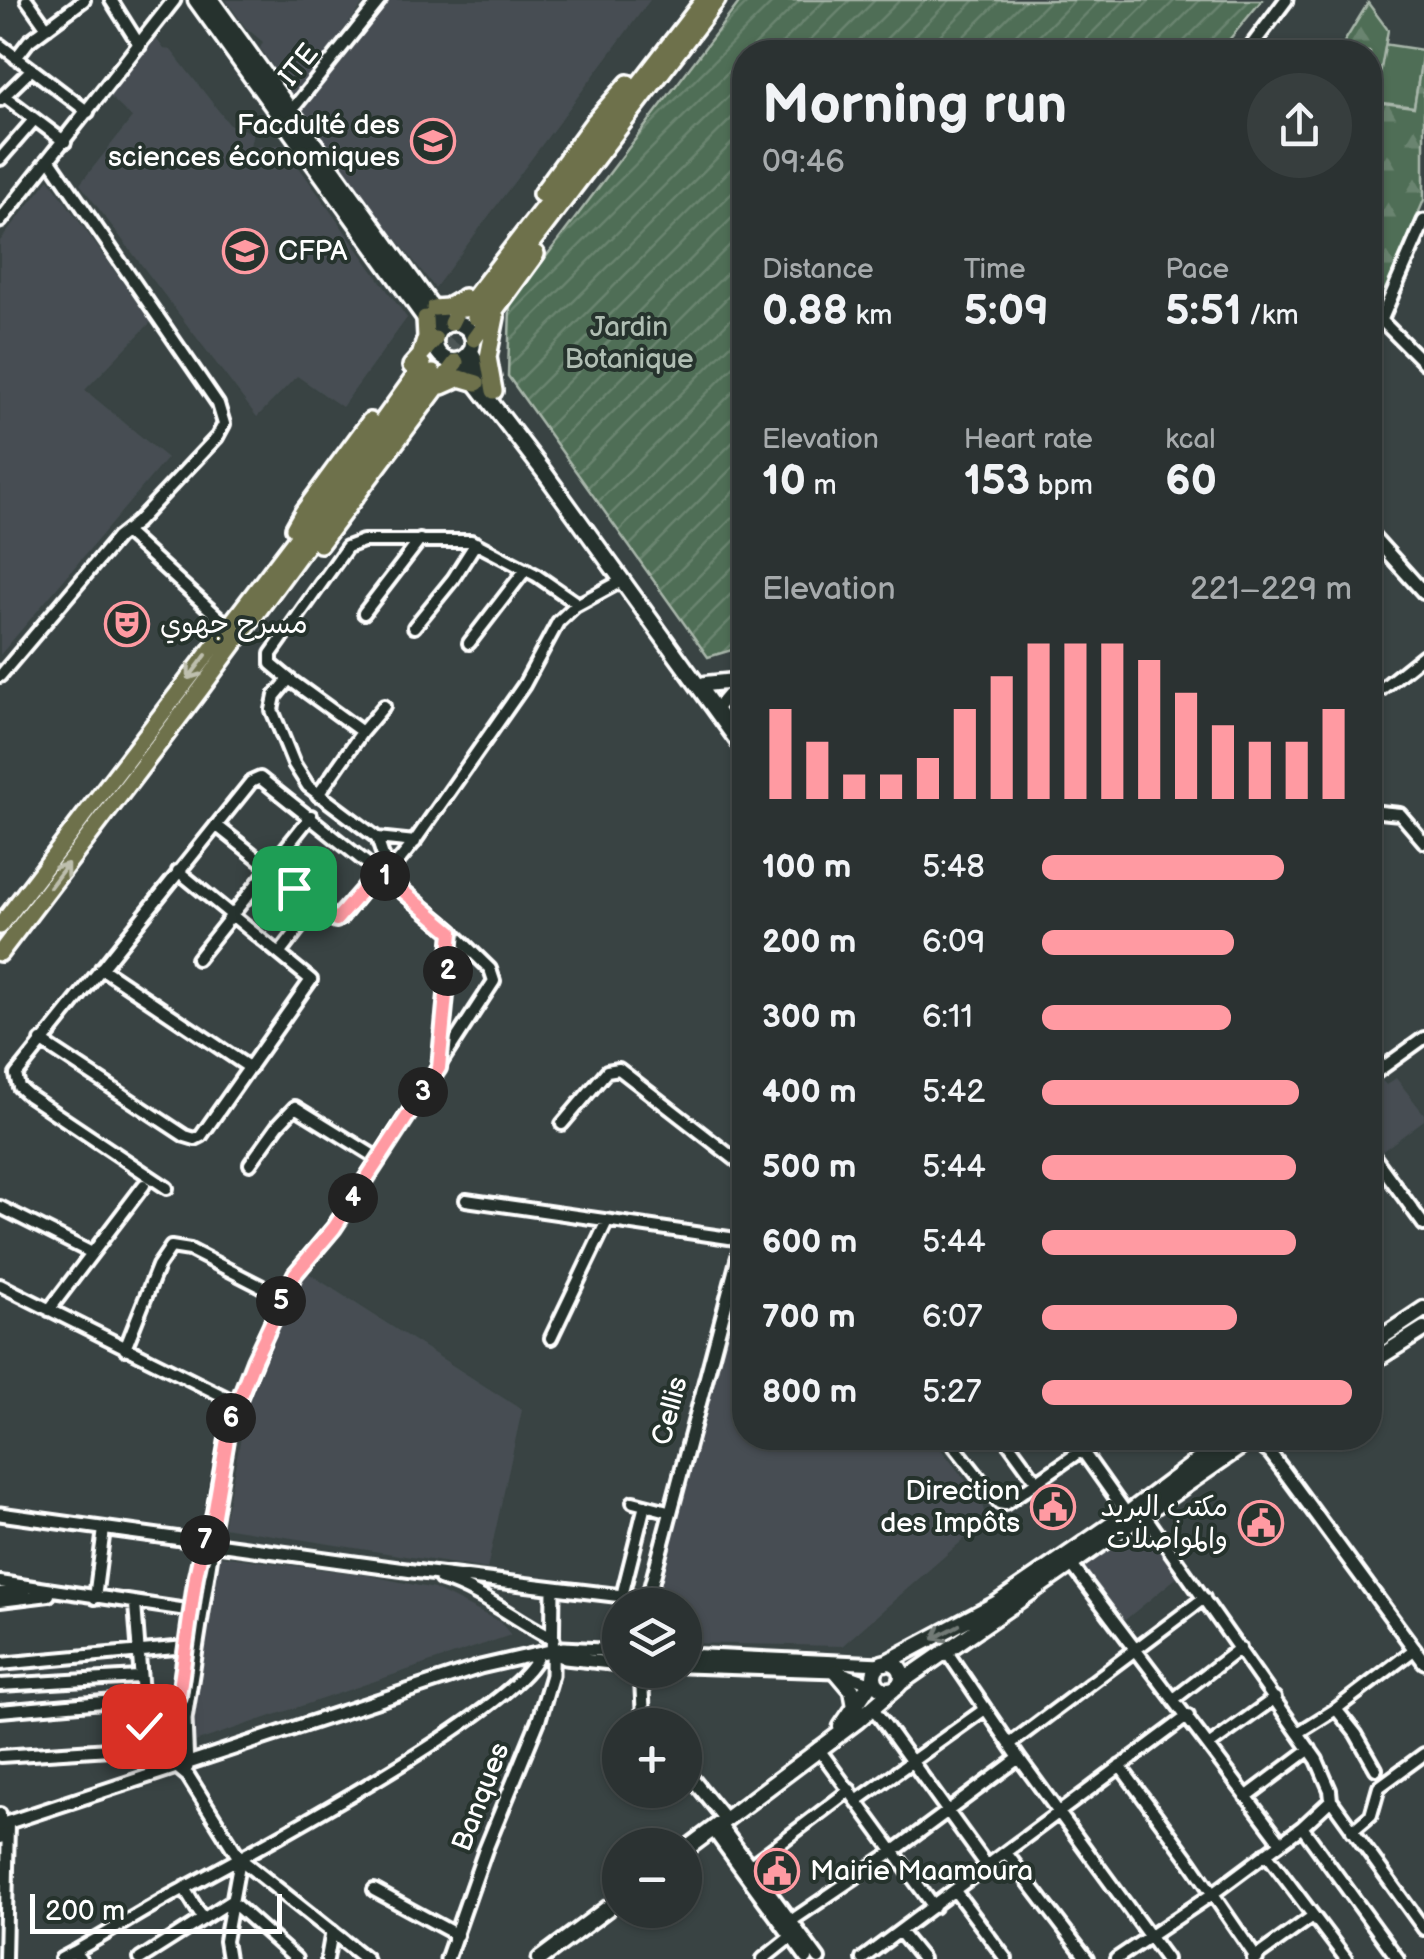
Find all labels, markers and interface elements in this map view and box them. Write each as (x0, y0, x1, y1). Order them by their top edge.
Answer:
street label: ITE (272, 38, 326, 92)
text: Morning run (762, 72, 1067, 139)
button: share (1247, 73, 1352, 178)
place label: Facdulté des sciences économiques (108, 109, 400, 174)
school or university icon: Facdulté des sciences économiques (410, 118, 456, 164)
text: 09:46 (762, 143, 845, 182)
school or university icon: CFPA (222, 228, 268, 274)
place label: CFPA (278, 235, 348, 268)
text: Distance (762, 253, 874, 286)
text: Time (964, 253, 1026, 286)
text: Pace (1165, 253, 1229, 286)
text: 0.88 (762, 286, 848, 337)
text: 5:09 (964, 286, 1049, 337)
text: 5:51 (1165, 286, 1242, 337)
text: km (848, 299, 892, 332)
text: /km (1242, 299, 1299, 332)
park label: Jardin Botanique (564, 311, 694, 376)
text: Elevation (762, 423, 879, 456)
text: Heart rate (964, 423, 1093, 456)
text: kcal (1165, 423, 1216, 456)
text: 10 (762, 456, 806, 507)
text: 153 (964, 456, 1030, 507)
text: 60 (1165, 456, 1217, 507)
text: m (806, 469, 837, 502)
text: bpm (1030, 469, 1093, 502)
text: Elevation (762, 570, 895, 609)
text: 221–229 m (1190, 570, 1352, 609)
theatre icon: مسرح جهوي (104, 601, 150, 647)
place label: مسرح جهوي (160, 608, 308, 644)
one-way arrow (186, 653, 207, 680)
pin (252, 846, 337, 931)
text: 100 m (762, 848, 851, 887)
text: 5:48 (922, 848, 985, 887)
pin: 1 (360, 851, 410, 901)
text: 1 (379, 859, 391, 892)
icon: arrive (267, 861, 322, 916)
one-way arrow (48, 862, 69, 889)
text: 200 m (762, 923, 856, 962)
text: 6:09 (922, 923, 985, 962)
pin: 2 (423, 946, 473, 996)
text: 2 (440, 954, 456, 987)
text: 300 m (762, 998, 857, 1037)
text: 6:11 (922, 998, 973, 1037)
pin: 3 (398, 1067, 448, 1117)
text: 400 m (762, 1073, 857, 1112)
text: 5:42 (922, 1073, 985, 1112)
text: 3 (415, 1075, 431, 1108)
text: 500 m (762, 1148, 856, 1187)
text: 5:44 (922, 1148, 986, 1187)
pin: 4 (328, 1173, 378, 1223)
text: 4 (345, 1181, 361, 1214)
text: 600 m (762, 1223, 857, 1262)
text: 5:44 (922, 1223, 986, 1262)
pin: 5 (256, 1276, 306, 1326)
text: 5 (273, 1284, 289, 1317)
text: 700 m (762, 1298, 855, 1337)
text: 6:07 (922, 1298, 983, 1337)
street label: Cellis (645, 1373, 695, 1449)
text: 800 m (762, 1373, 857, 1412)
text: 5:27 (922, 1373, 981, 1412)
pin: 6 (206, 1393, 256, 1443)
text: 6 (223, 1401, 239, 1434)
place label: Direction des Impôts (880, 1475, 1020, 1540)
public building icon: Direction des Impôts (1030, 1484, 1076, 1530)
place label: مكتب البريد والمواصلات (1100, 1491, 1228, 1556)
public building icon: مكتب البريد والمواصلات (1238, 1500, 1284, 1546)
pin: 7 (180, 1515, 230, 1565)
text: 7 (197, 1523, 213, 1556)
map controls (602, 1588, 702, 1928)
button: layers (602, 1588, 702, 1688)
one-way arrow (932, 1623, 962, 1642)
pin (102, 1684, 187, 1769)
icon: check (117, 1699, 172, 1754)
button: + (602, 1708, 702, 1808)
street label: Banques (445, 1738, 517, 1856)
button: − (602, 1828, 702, 1928)
public building icon: Mairie Maamoura (754, 1848, 800, 1894)
place label: Mairie Maamoura (810, 1855, 1033, 1888)
scale bar (30, 1889, 282, 1934)
text: 200 m (45, 1895, 125, 1928)

